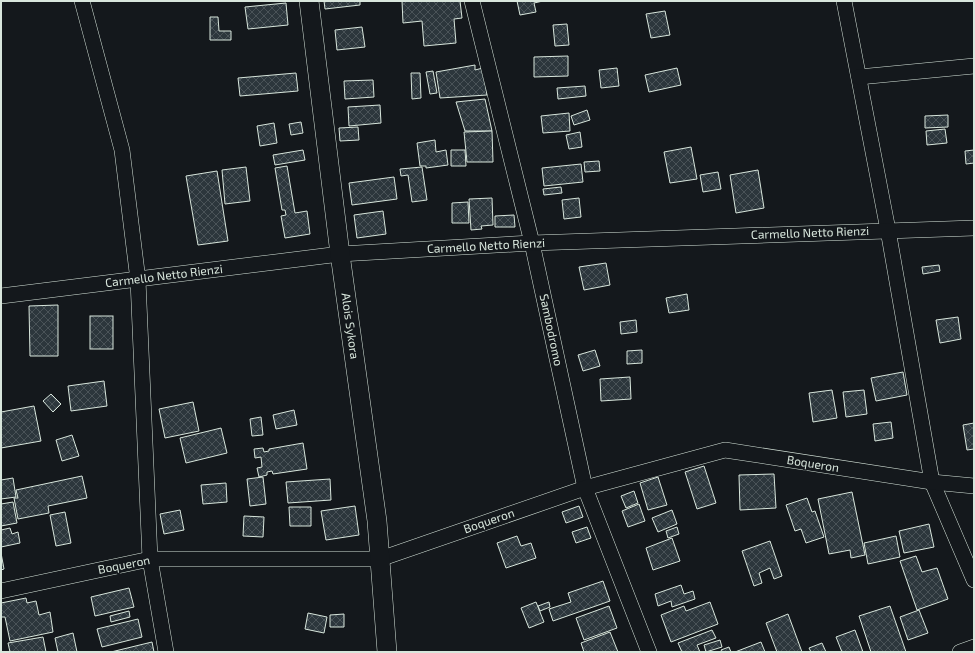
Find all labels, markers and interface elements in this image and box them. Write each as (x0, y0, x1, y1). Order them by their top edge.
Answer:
street label: Carmello Netto Rienzi (751, 223, 869, 241)
street label: Carmello Netto Rienzi (427, 235, 545, 255)
street label: Carmello Netto Rienzi (104, 261, 223, 289)
street label: Alois Sykora (339, 292, 363, 360)
street label: Sambodromo (538, 293, 566, 367)
street label: Boqueron (786, 452, 840, 474)
street label: Boqueron (461, 505, 516, 535)
street label: Boqueron (97, 552, 151, 576)

